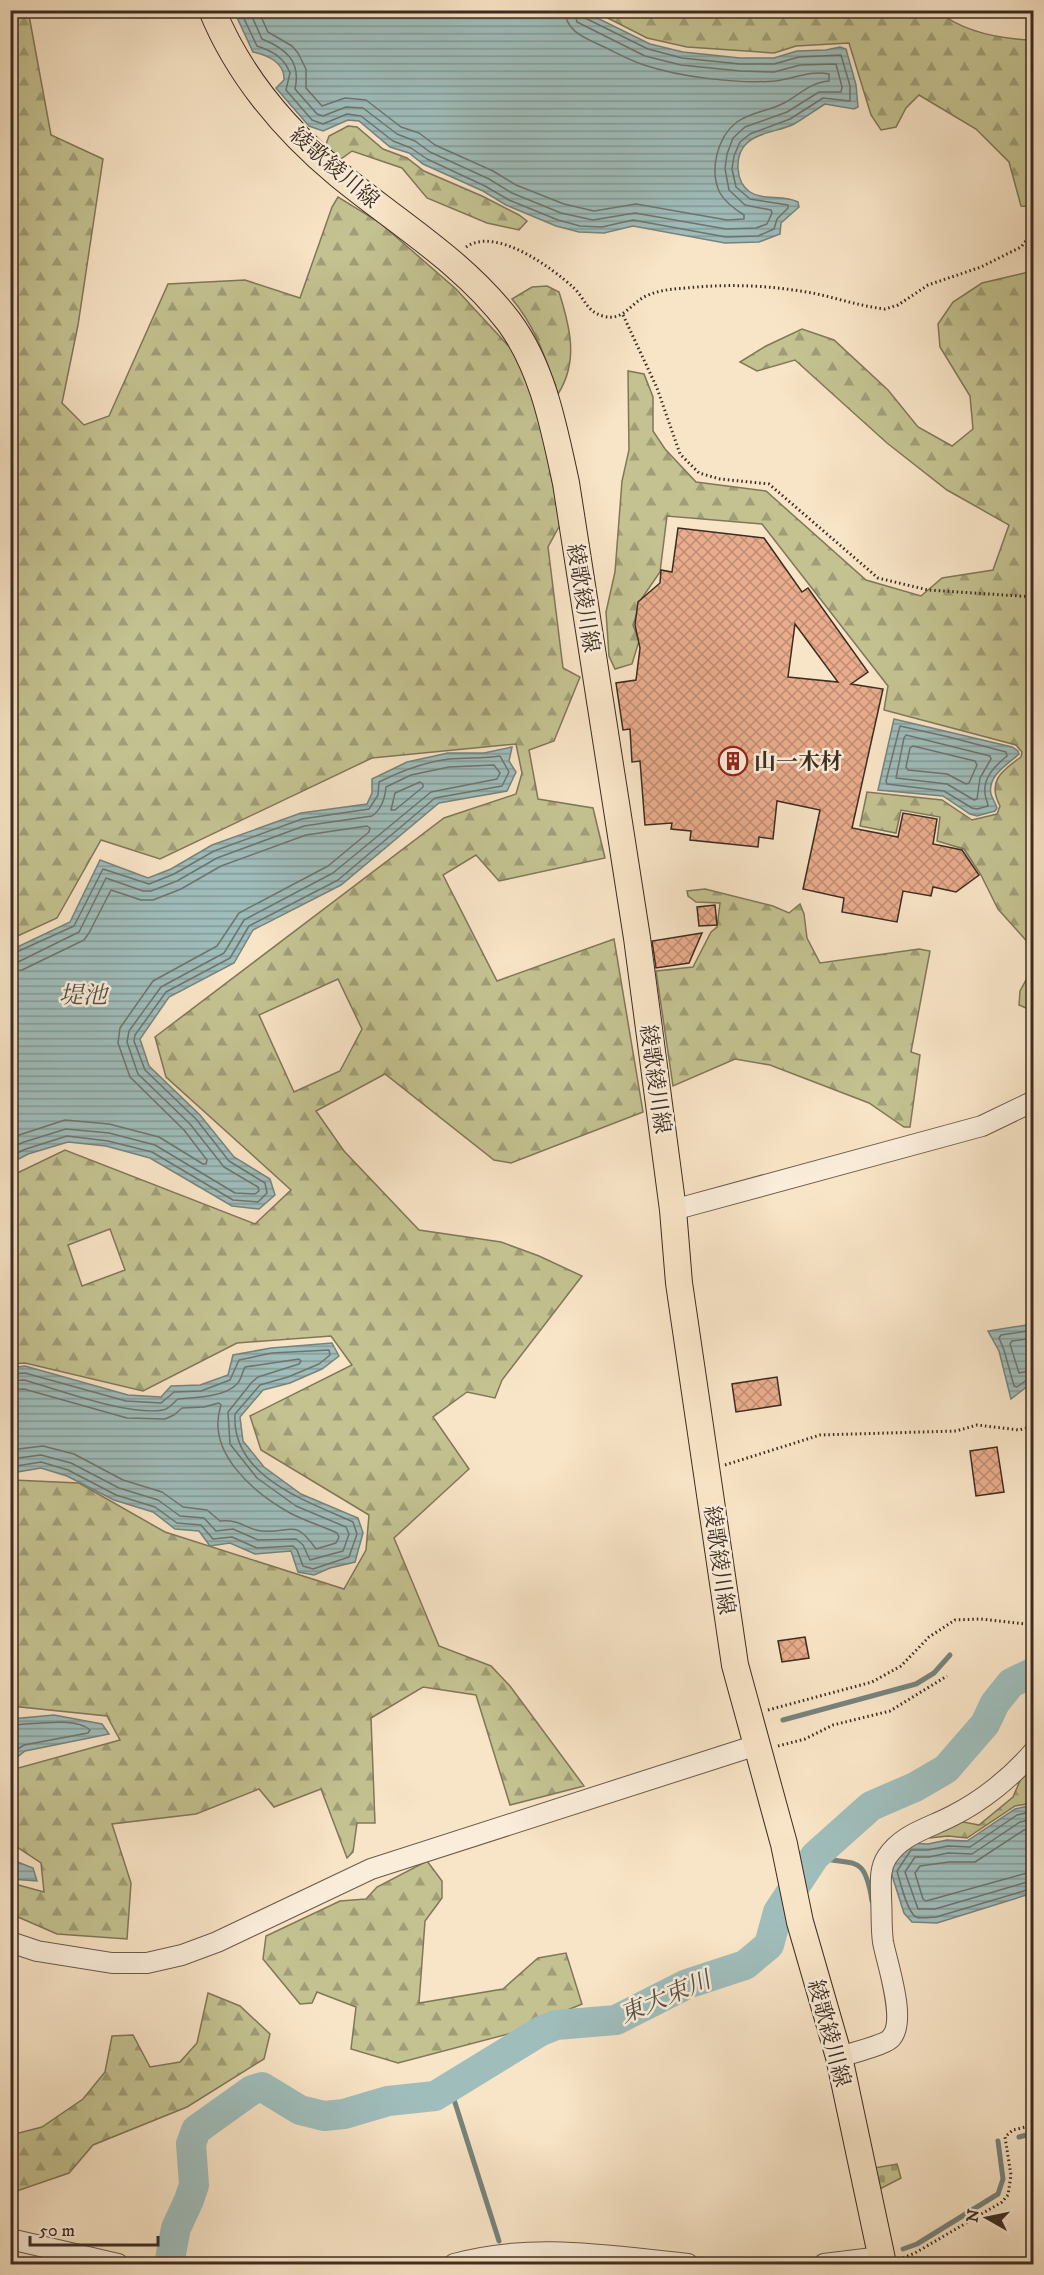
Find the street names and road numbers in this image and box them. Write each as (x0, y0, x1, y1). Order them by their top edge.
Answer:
street label: 綾歌綾川線 (284, 122, 384, 214)
street label: 綾歌綾川線 (561, 542, 604, 655)
street label: 綾歌綾川線 (633, 1023, 676, 1136)
street label: 綾歌綾川線 (697, 1504, 740, 1617)
street label: 綾歌綾川線 (801, 1977, 856, 2090)

